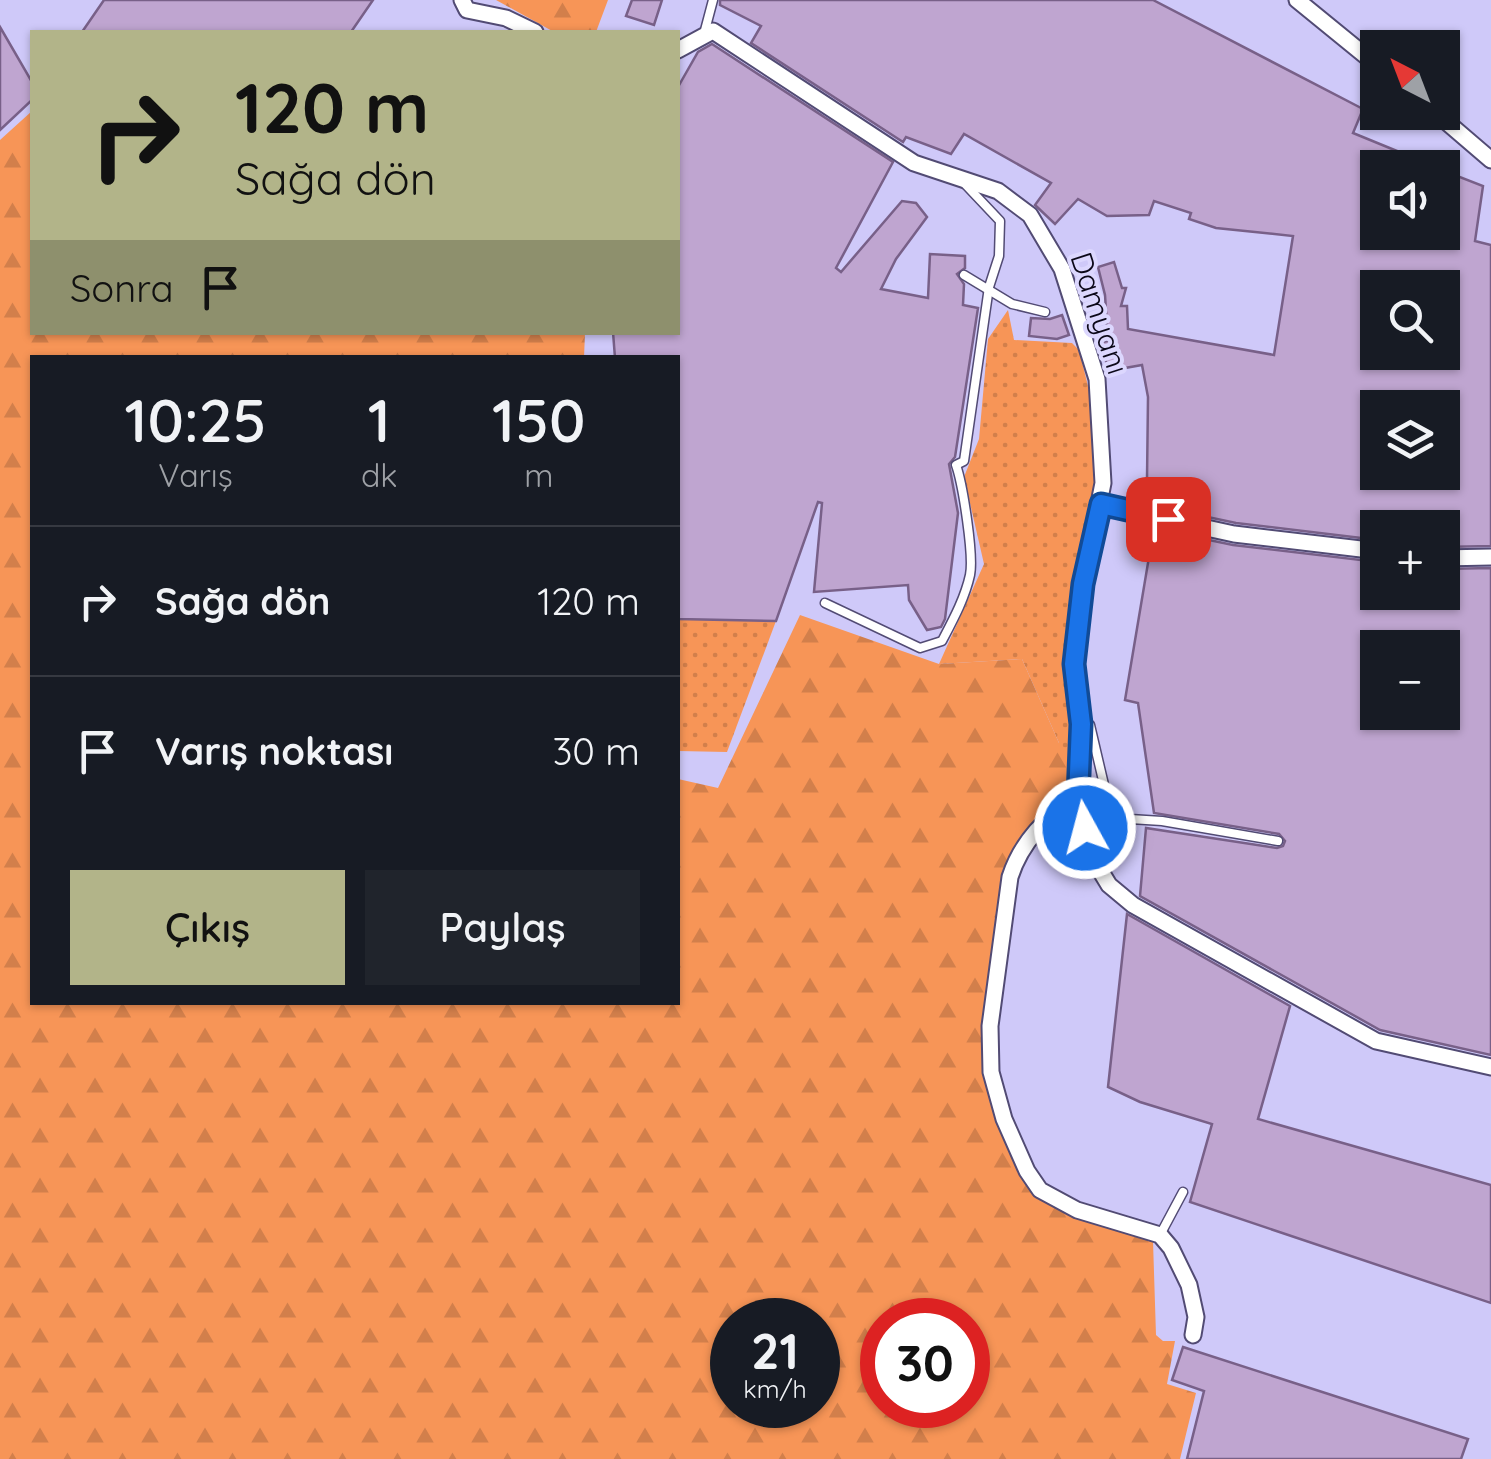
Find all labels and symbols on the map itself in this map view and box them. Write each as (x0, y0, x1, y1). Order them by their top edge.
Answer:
north arrow (1360, 30, 1460, 130)
street label: Damyanı (1062, 247, 1138, 379)
pin (1126, 477, 1211, 562)
position arrow (1033, 776, 1137, 880)
speed limit sign: 30 (860, 1298, 990, 1428)

